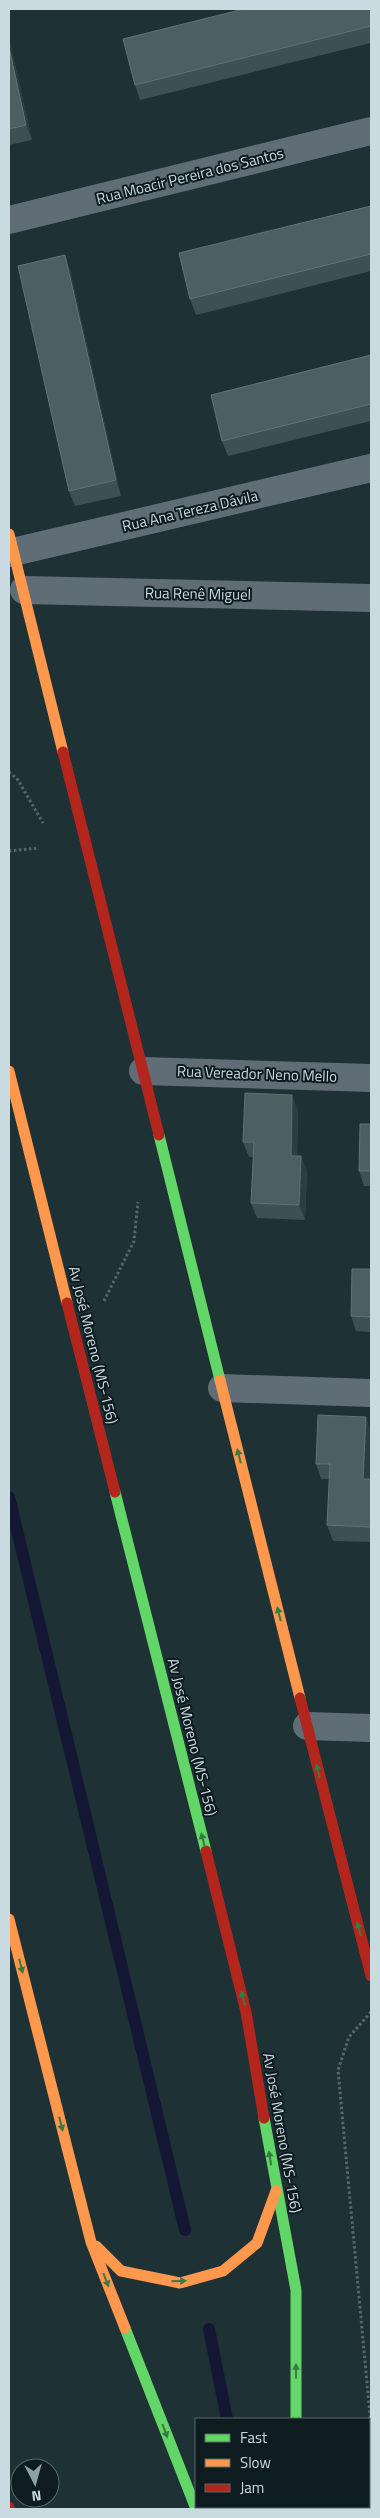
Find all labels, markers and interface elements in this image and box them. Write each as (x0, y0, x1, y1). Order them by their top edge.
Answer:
street label: Rua Moacir Pereira dos Santos (94, 141, 286, 210)
street label: Rua Ana Tereza Dávila (120, 484, 261, 537)
street label: Rua Renê Miguel (145, 581, 251, 606)
street label: Rua Vereador Neno Mello (177, 1059, 338, 1088)
street label: Av José Moreno (MS-156) (63, 1264, 124, 1426)
one-way arrow (235, 1449, 243, 1464)
one-way arrow (274, 1606, 282, 1621)
street label: Av José Moreno (MS-156) (162, 1656, 223, 1818)
one-way arrow (314, 1764, 322, 1779)
one-way arrow (199, 1833, 207, 1848)
one-way arrow (355, 1921, 363, 1936)
one-way arrow (17, 1959, 25, 1974)
one-way arrow (239, 1990, 247, 2005)
street label: Av José Moreno (MS-156) (257, 2051, 308, 2215)
one-way arrow (57, 2116, 65, 2131)
one-way arrow (266, 2150, 274, 2166)
one-way arrow (102, 2273, 110, 2288)
one-way arrow (171, 2277, 187, 2285)
one-way arrow (292, 2362, 300, 2378)
legend (195, 2418, 370, 2508)
one-way arrow (161, 2424, 169, 2439)
text: Fast (240, 2426, 268, 2449)
text: Slow (240, 2451, 271, 2474)
north arrow (10, 2458, 60, 2508)
text: Jam (240, 2476, 264, 2499)
text: N (30, 2485, 42, 2507)

